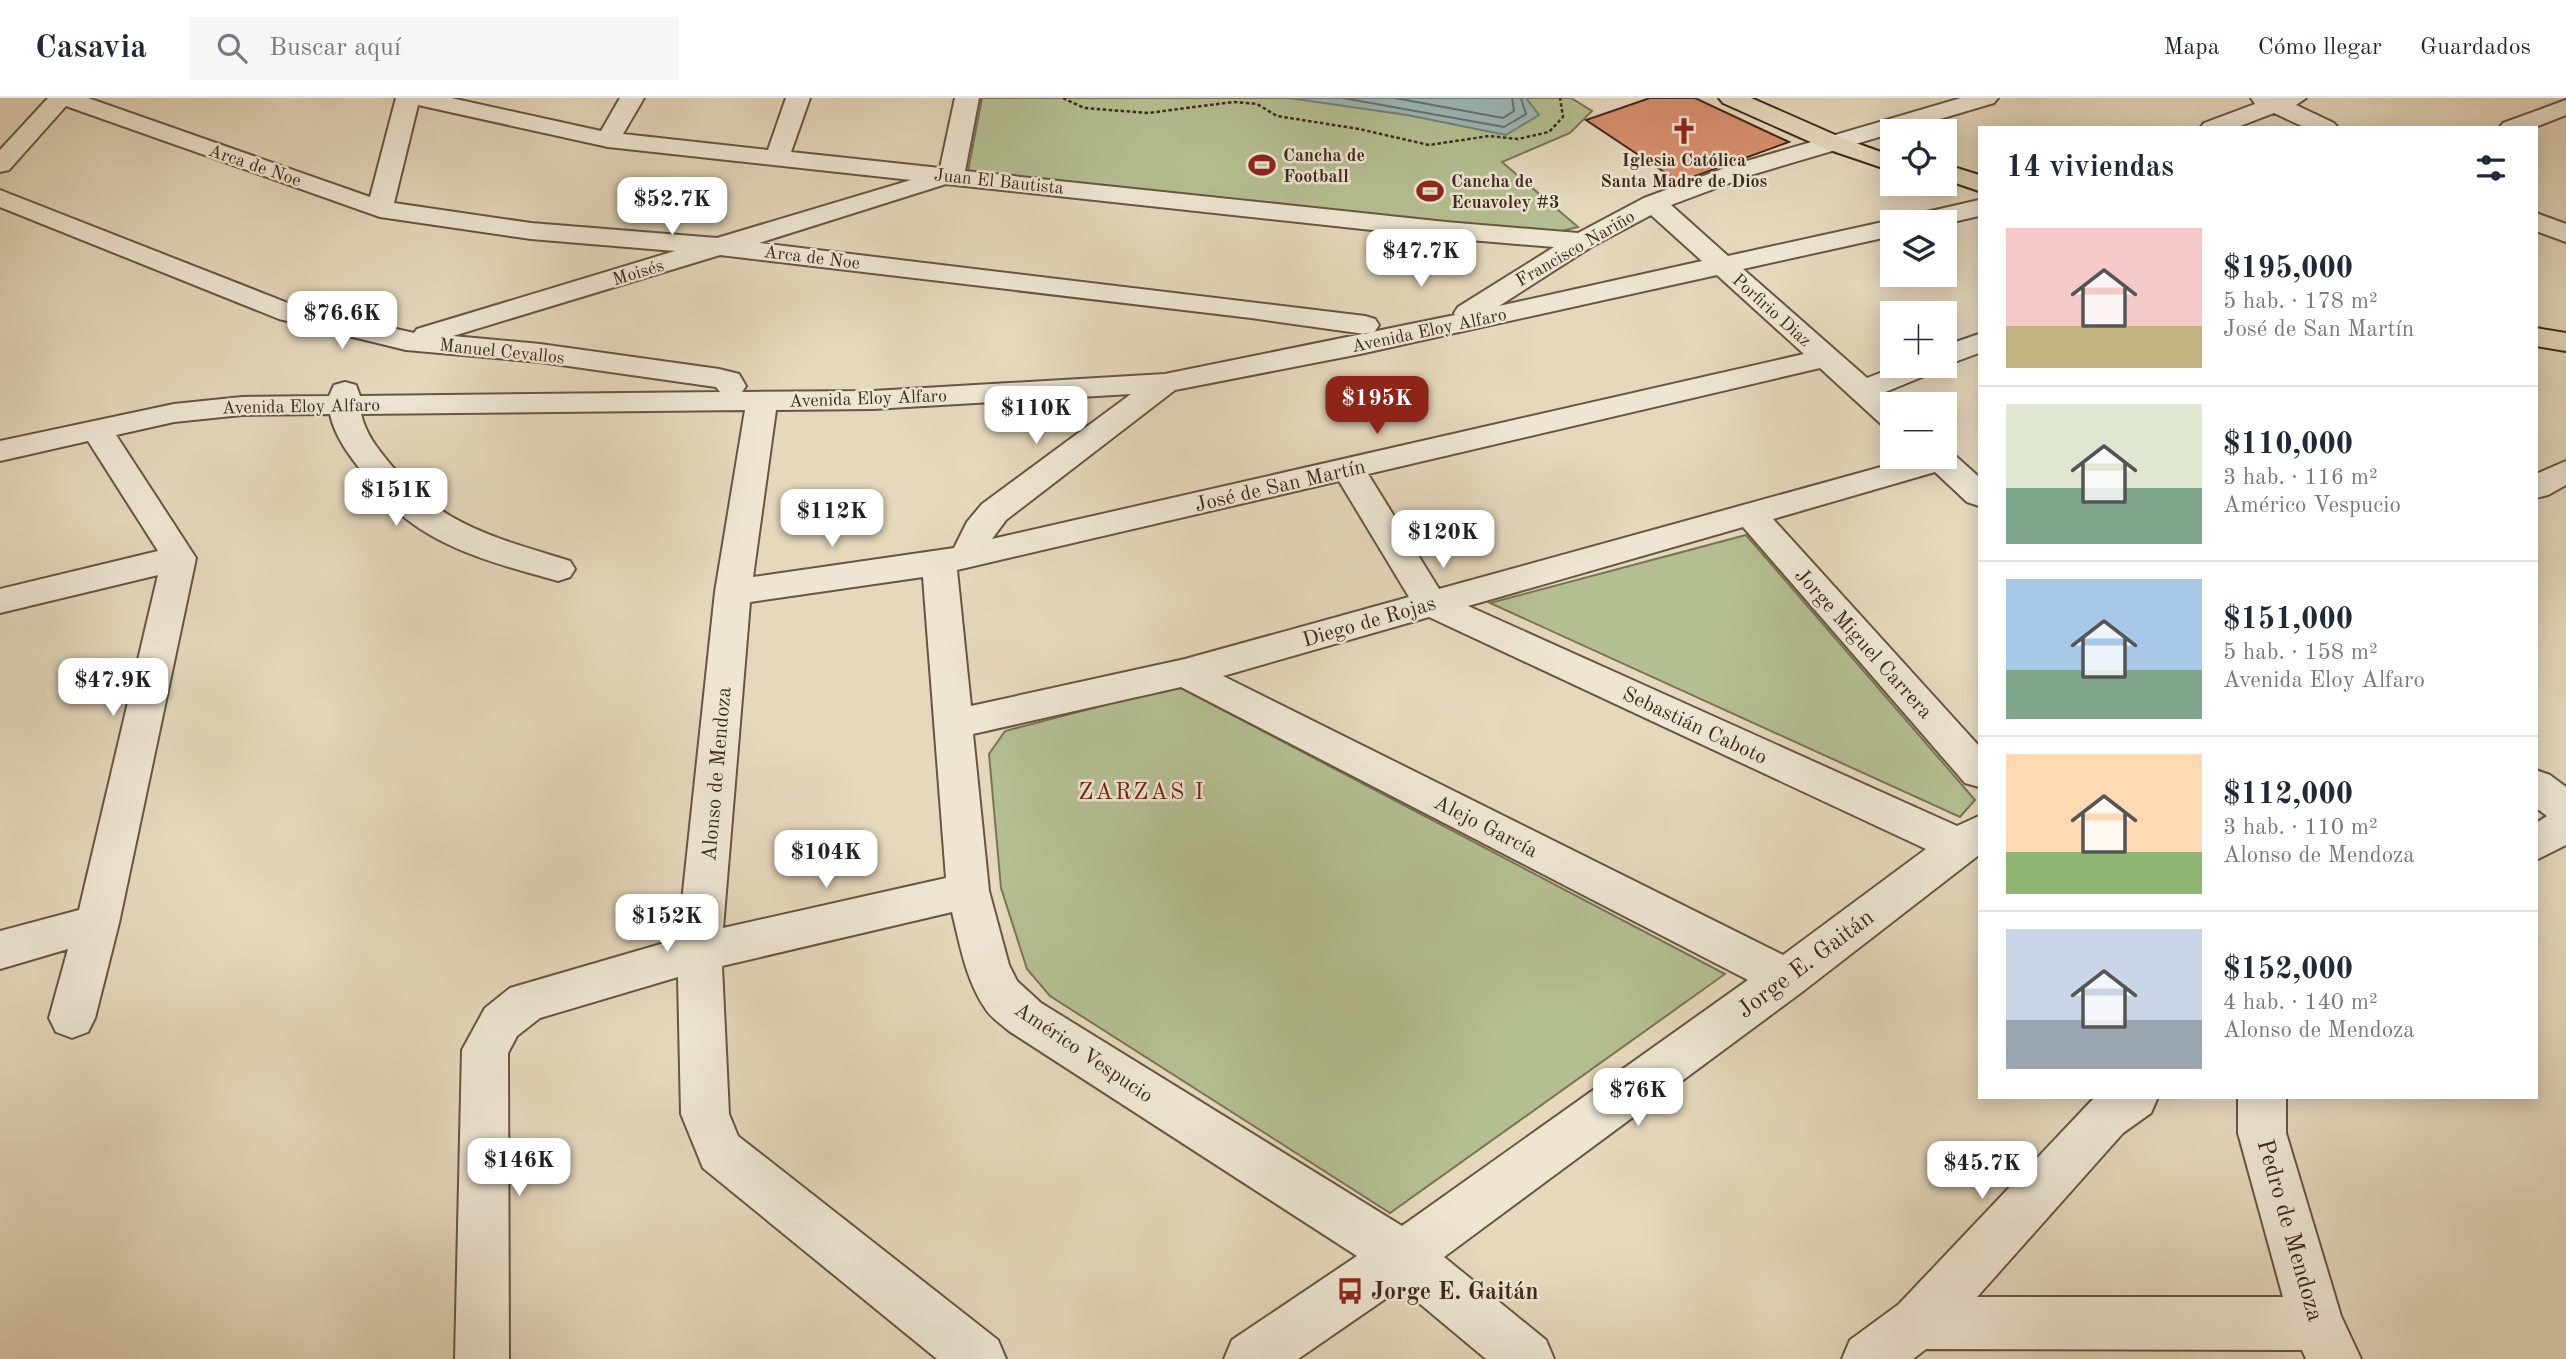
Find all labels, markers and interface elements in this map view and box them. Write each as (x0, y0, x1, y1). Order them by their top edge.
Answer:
search box (189, 17, 679, 80)
icon: search (213, 29, 251, 67)
text: Casavia (35, 32, 147, 65)
text: Buscar aquí (269, 35, 401, 61)
text: Mapa (2163, 36, 2220, 60)
text: Cómo llegar (2258, 36, 2382, 60)
text: Guardados (2420, 36, 2531, 60)
church icon: Iglesia Católica Santa Madre de Dios (1669, 116, 1699, 146)
map controls (1880, 119, 1957, 469)
button: locate (1880, 119, 1957, 196)
street label: Arca de Noe (206, 142, 303, 190)
place label: Cancha de Football (1283, 147, 1365, 186)
icon: filters (2472, 149, 2510, 187)
sports icon: Cancha de Football (1247, 150, 1277, 180)
place label: Iglesia Católica Santa Madre de Dios (1601, 152, 1768, 191)
text: 14 viviendas (2006, 153, 2174, 183)
street label: Juan El Bautista (933, 166, 1065, 198)
place label: Cancha de Ecuavoley #3 (1451, 173, 1559, 212)
sports icon: Cancha de Ecuavoley #3 (1415, 176, 1445, 206)
pin: $52.7K (615, 178, 729, 237)
text: $52.7K (633, 188, 711, 211)
street label: Francisco Nariño (1513, 208, 1638, 290)
button: layers (1880, 210, 1957, 287)
pin: $47.7K (1364, 230, 1478, 289)
text: $47.7K (1382, 240, 1460, 263)
street label: Arca de Noe (763, 243, 861, 273)
text: $195,000 (2223, 254, 2353, 284)
icon: home (2062, 256, 2146, 340)
street label: Moisés (610, 257, 666, 289)
street label: Porfirio Diaz (1728, 271, 1814, 351)
text: 5 hab. · 178 m² (2223, 290, 2378, 313)
pin: $76.6K (285, 292, 399, 351)
button: + (1880, 301, 1957, 378)
text: $76.6K (303, 302, 381, 325)
street label: Avenida Eloy Alfaro (1350, 306, 1508, 356)
text: José de San Martín (2223, 318, 2414, 341)
street label: Manuel Cevallos (438, 336, 566, 368)
pin: $195K (1328, 376, 1426, 436)
pin: $110K (987, 386, 1085, 446)
street label: Avenida Eloy Alfaro (789, 387, 947, 411)
text: $195K (1341, 387, 1413, 410)
button: − (1880, 392, 1957, 469)
street label: Avenida Eloy Alfaro (222, 397, 380, 417)
text: $110K (1000, 397, 1072, 420)
text: $110,000 (2223, 430, 2353, 460)
icon: home (2062, 432, 2146, 516)
street label: José de San Martín (1193, 457, 1368, 516)
text: 3 hab. · 116 m² (2223, 466, 2378, 489)
pin: $151K (347, 468, 445, 528)
text: $151K (360, 479, 432, 502)
pin: $112K (783, 490, 881, 549)
text: Américo Vespucio (2223, 494, 2401, 517)
text: $112K (796, 500, 868, 523)
pin: $120K (1394, 510, 1492, 570)
text: $120K (1407, 521, 1479, 544)
street label: Jorge Miguel Carrera (1790, 565, 1936, 723)
street label: Diego de Rojas (1300, 593, 1438, 651)
text: $151,000 (2223, 605, 2353, 635)
icon: home (2062, 607, 2146, 691)
text: 5 hab. · 158 m² (2223, 641, 2378, 664)
pin: $47.9K (56, 658, 170, 718)
text: $47.9K (74, 669, 152, 692)
text: Avenida Eloy Alfaro (2223, 669, 2425, 692)
street label: Sebastián Caboto (1619, 684, 1770, 769)
street label: Alonso de Mendoza (699, 686, 736, 862)
text: $112,000 (2223, 780, 2353, 810)
district label: ZARZAS I (1078, 781, 1206, 804)
icon: home (2062, 782, 2146, 866)
street label: Alejo García (1430, 792, 1541, 863)
text: 3 hab. · 110 m² (2223, 816, 2378, 839)
pin: $104K (777, 830, 875, 890)
text: $104K (790, 841, 862, 864)
text: Alonso de Mendoza (2223, 844, 2415, 867)
pin: $152K (618, 894, 716, 954)
text: $152K (631, 905, 703, 928)
street label: Jorge E. Gaitán (1733, 906, 1879, 1024)
text: $152,000 (2223, 955, 2353, 985)
icon: home (2062, 957, 2146, 1041)
text: 4 hab. · 140 m² (2223, 991, 2378, 1014)
street label: Américo Vespucio (1010, 999, 1156, 1107)
text: Alonso de Mendoza (2223, 1019, 2415, 1042)
pin: $76K (1597, 1068, 1679, 1128)
text: $76K (1609, 1079, 1667, 1102)
street label: Pedro de Mendoza (2252, 1137, 2327, 1325)
pin: $146K (470, 1138, 568, 1198)
pin: $45.7K (1925, 1142, 2039, 1201)
text: $146K (483, 1149, 555, 1172)
text: $45.7K (1943, 1152, 2021, 1175)
bus stop icon: Jorge E. Gaitán (1335, 1276, 1365, 1306)
place label: Jorge E. Gaitán (1371, 1281, 1539, 1305)

